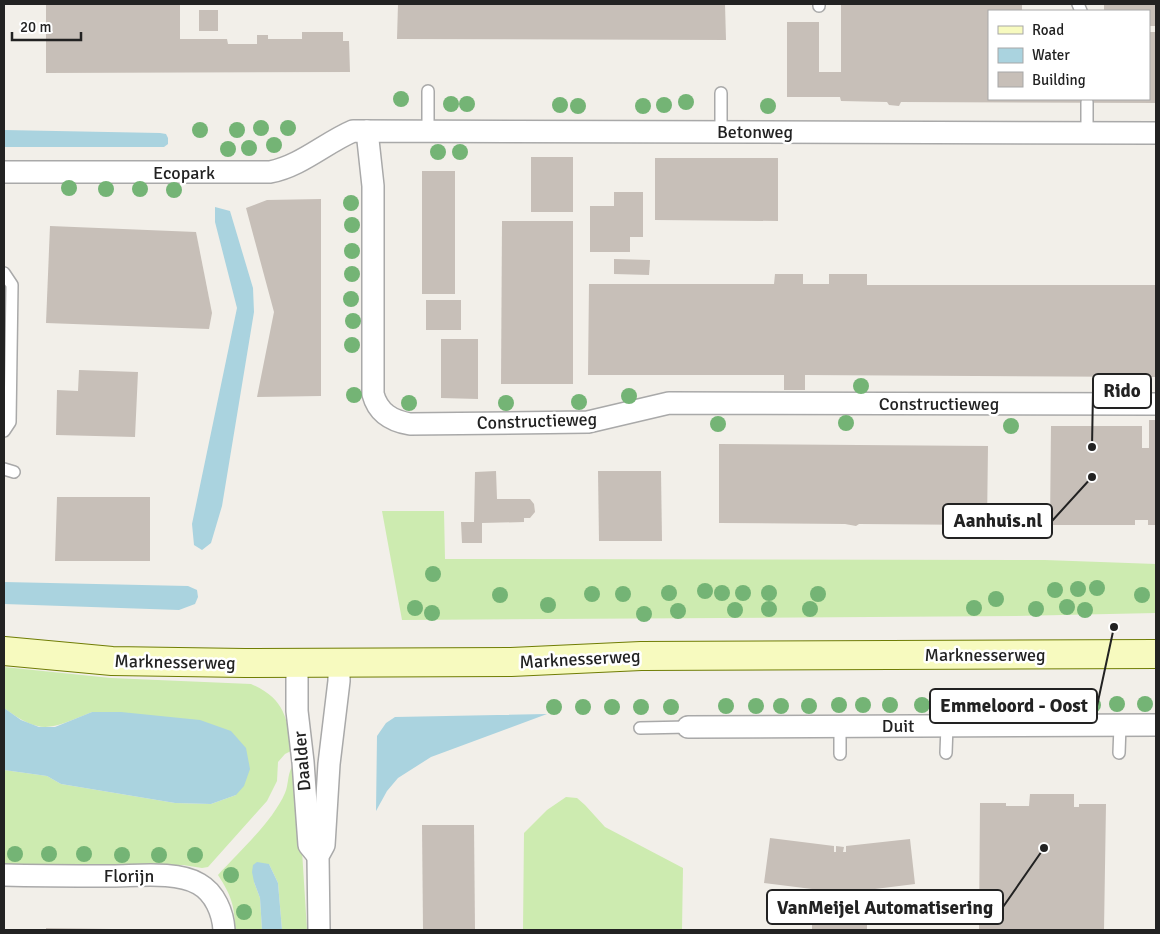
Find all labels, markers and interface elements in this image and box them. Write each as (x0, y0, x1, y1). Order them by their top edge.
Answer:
scale bar (12, 10, 81, 42)
legend (988, 10, 1150, 100)
text: 20 m (20, 18, 51, 36)
text: Road (1032, 21, 1064, 39)
text: Water (1032, 46, 1070, 64)
text: Building (1032, 71, 1086, 89)
street label: Betonweg (717, 121, 793, 143)
street label: Ecopark (153, 162, 215, 184)
callout: Rido (1093, 374, 1151, 408)
text: Rido (1103, 379, 1141, 403)
street label: Constructieweg (879, 393, 999, 415)
street label: Constructieweg (476, 408, 598, 434)
callout: Aanhuis.nl (943, 504, 1052, 538)
text: Aanhuis.nl (954, 509, 1042, 533)
street label: Marknesserweg (924, 644, 1046, 666)
street label: Marknesserweg (519, 645, 641, 673)
street label: Marknesserweg (114, 650, 236, 674)
callout: Emmeloord - Oost (930, 689, 1097, 723)
text: Emmeloord - Oost (940, 694, 1088, 718)
street label: Duit (882, 715, 914, 737)
street label: Daalder (288, 730, 316, 792)
street label: Florijn (104, 865, 154, 887)
callout: VanMeijel Automatisering (767, 890, 1003, 924)
text: VanMeijel Automatisering (777, 896, 993, 920)

